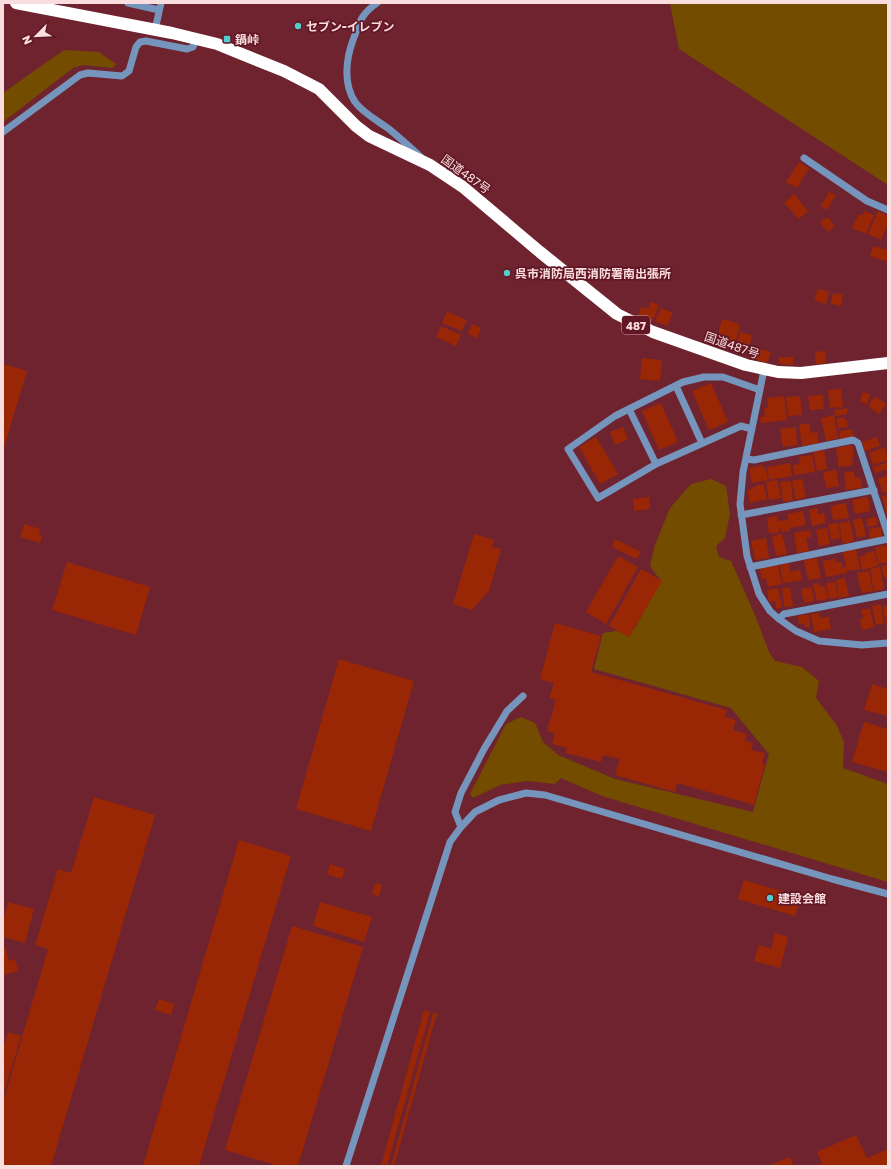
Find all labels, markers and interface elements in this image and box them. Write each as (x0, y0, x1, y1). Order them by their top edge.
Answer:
north arrow (16, 16, 56, 56)
place label: セブン-イレブン (306, 19, 395, 34)
marker: セブン-イレブン (293, 21, 303, 31)
place label: 鍋峠 (235, 32, 259, 47)
text: N (19, 34, 34, 47)
marker: 鍋峠 (222, 34, 232, 44)
street label: 国道487号 (439, 151, 493, 197)
place label: 呉市消防局西消防署南出張所 (515, 266, 671, 281)
marker: 呉市消防局西消防署南出張所 (502, 268, 512, 278)
road number: 487 (622, 316, 650, 334)
street label: 国道487号 (703, 329, 761, 361)
place label: 建設会館 (778, 891, 826, 906)
marker: 建設会館 (765, 893, 775, 903)

